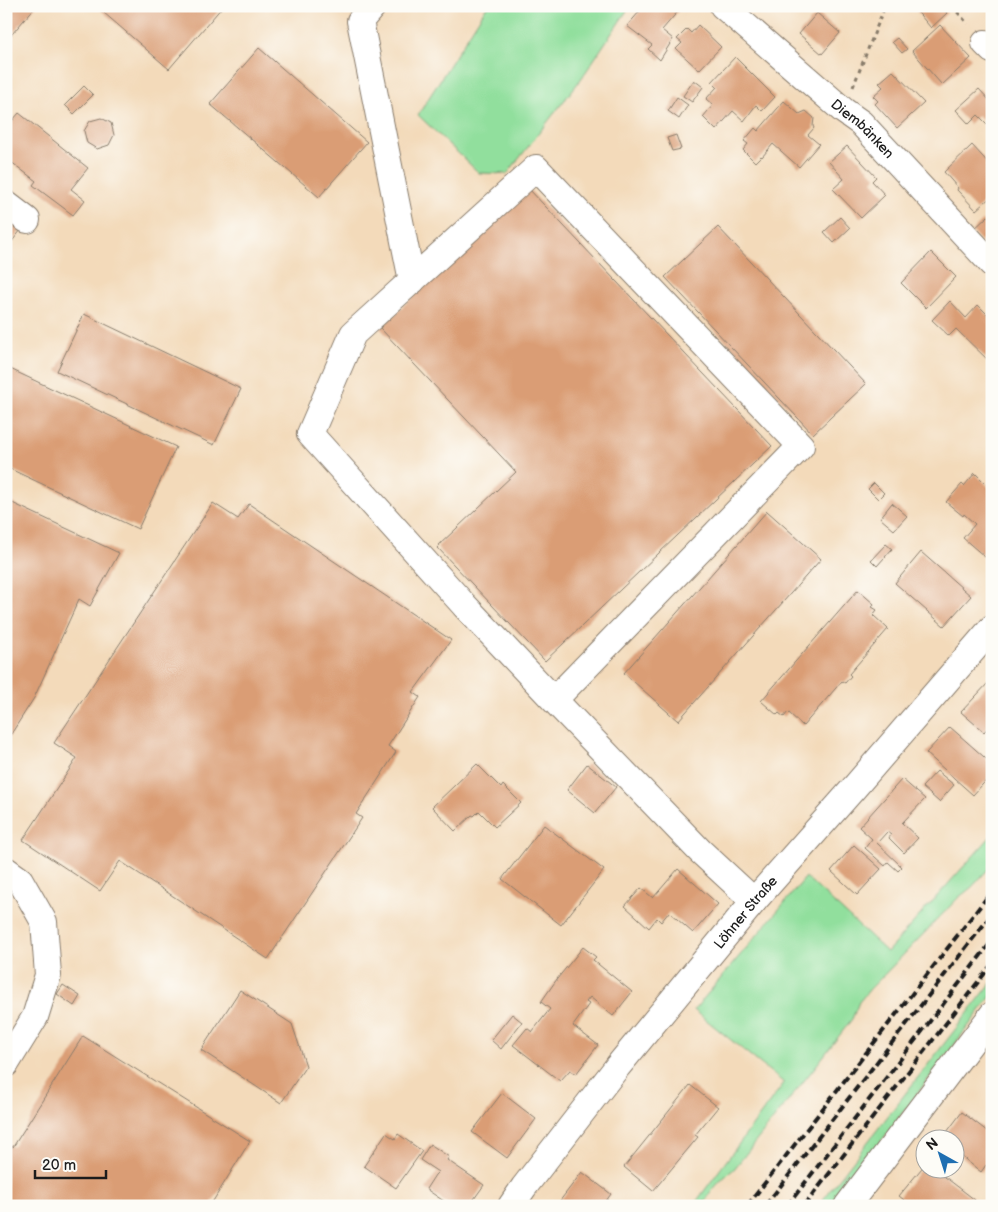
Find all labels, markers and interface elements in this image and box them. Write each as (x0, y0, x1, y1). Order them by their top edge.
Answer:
street label: Diembänken (827, 96, 898, 162)
street label: Löhner Straße (710, 873, 781, 952)
north arrow (916, 1130, 966, 1180)
text: N (923, 1134, 942, 1154)
scale bar (35, 1147, 106, 1179)
text: 20 m (42, 1156, 76, 1175)

